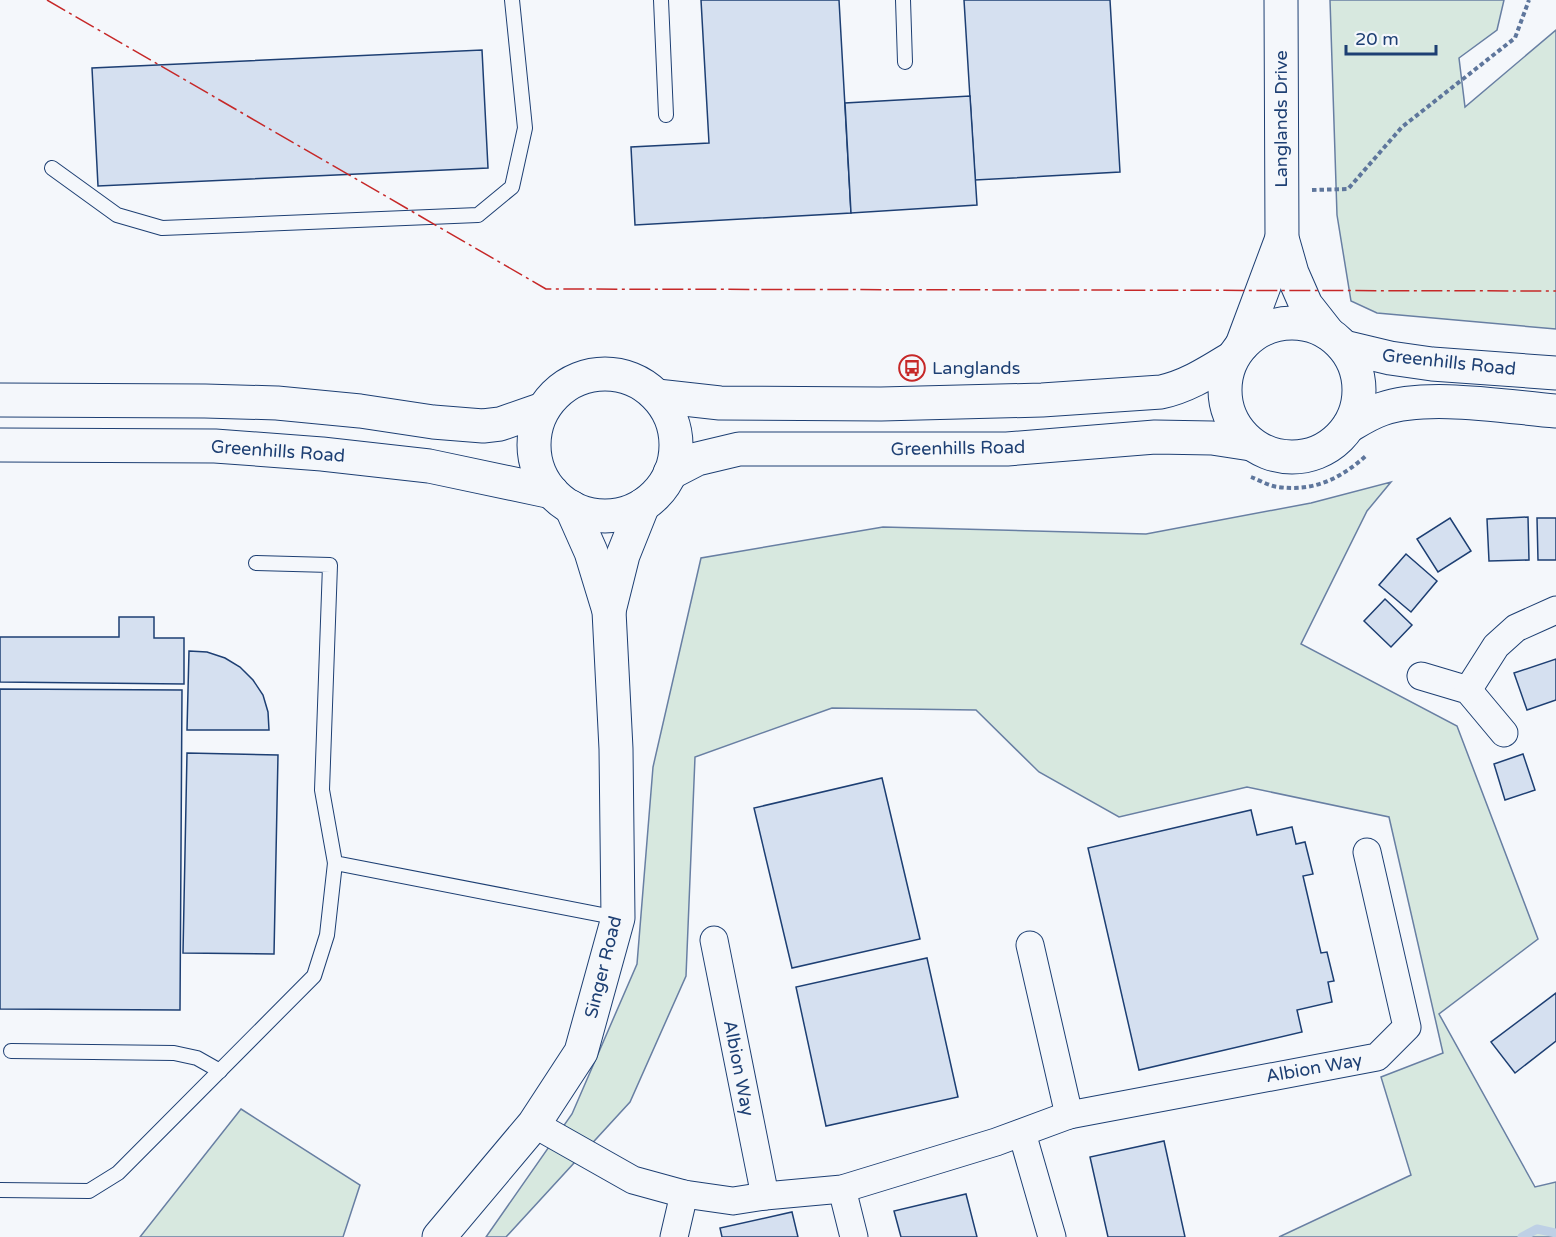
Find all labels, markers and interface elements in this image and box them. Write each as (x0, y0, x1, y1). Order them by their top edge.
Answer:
scale bar (1346, 18, 1436, 56)
text: 20 m (1355, 28, 1399, 50)
street label: Langlands Drive (1270, 50, 1292, 188)
street label: Greenhills Road (1381, 344, 1517, 380)
bus stop icon: Langlands (897, 353, 927, 383)
place label: Langlands (932, 357, 1020, 379)
street label: Greenhills Road (210, 435, 346, 467)
street label: Greenhills Road (891, 436, 1025, 460)
street label: Singer Road (580, 914, 626, 1020)
street label: Albion Way (719, 1018, 759, 1118)
street label: Albion Way (1264, 1049, 1364, 1087)

